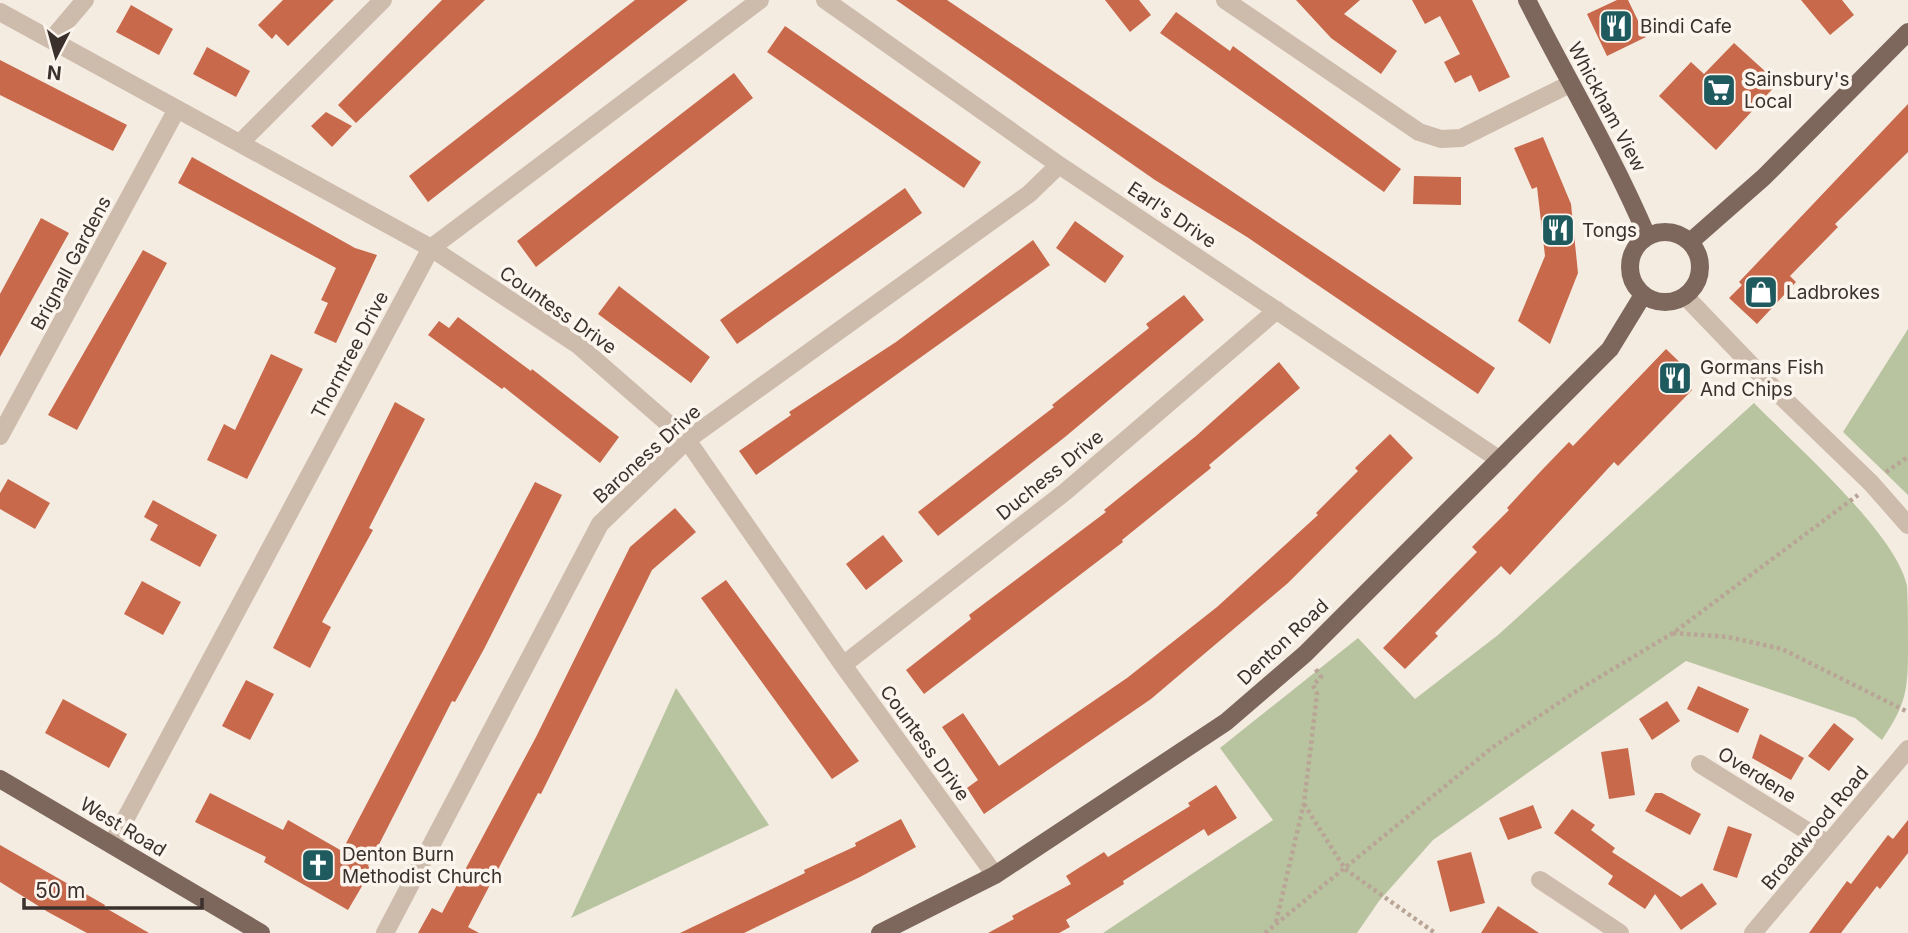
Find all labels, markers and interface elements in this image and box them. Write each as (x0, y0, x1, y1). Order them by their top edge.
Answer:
restaurant icon: Bindi Cafe (1597, 7, 1635, 45)
place label: Bindi Cafe (1640, 15, 1732, 38)
north arrow (21, 21, 91, 91)
street label: Whickham View (1563, 38, 1651, 176)
text: N (46, 60, 63, 85)
place label: Sainsbury's Local (1744, 68, 1849, 113)
supermarket icon: Sainsbury's Local (1700, 71, 1738, 109)
street label: Earl's Drive (1123, 177, 1221, 253)
street label: Brignall Gardens (26, 192, 116, 334)
restaurant icon: Tongs (1539, 211, 1577, 249)
place label: Tongs (1582, 219, 1637, 242)
street label: Countess Drive (495, 261, 621, 359)
shop icon: Ladbrokes (1742, 273, 1780, 311)
place label: Ladbrokes (1786, 281, 1880, 304)
street label: Thorntree Drive (307, 287, 393, 423)
place label: Gormans Fish And Chips (1700, 356, 1824, 401)
restaurant icon: Gormans Fish And Chips (1656, 359, 1694, 397)
street label: Baroness Drive (589, 400, 705, 508)
street label: Duchess Drive (992, 425, 1108, 525)
street label: Denton Road (1233, 594, 1333, 690)
street label: Countess Drive (875, 681, 975, 805)
street label: Overdene (1714, 742, 1800, 808)
street label: Broadwood Road (1757, 762, 1873, 894)
street label: West Road (76, 792, 170, 862)
place label: Denton Burn Methodist Church (342, 843, 502, 888)
church icon: Denton Burn Methodist Church (299, 846, 337, 884)
scale bar (24, 866, 203, 910)
text: 50 m (35, 878, 85, 903)

